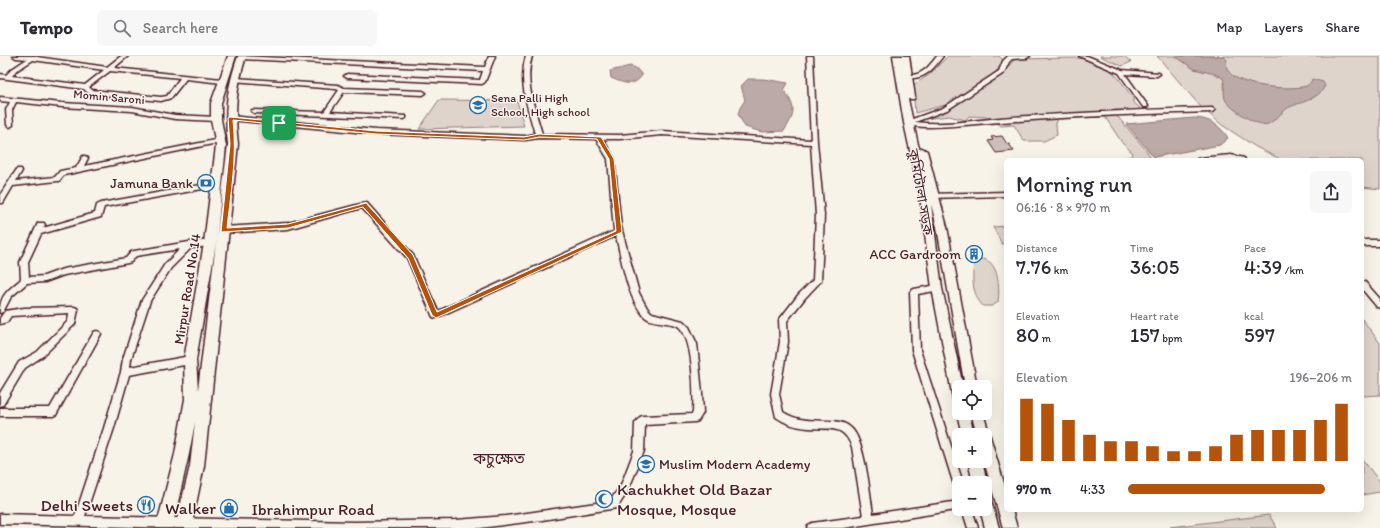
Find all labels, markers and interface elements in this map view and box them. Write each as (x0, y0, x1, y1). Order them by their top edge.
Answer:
search box (97, 10, 377, 46)
text: Tempo (20, 16, 73, 39)
icon: search (111, 17, 133, 39)
text: Search here (143, 19, 218, 37)
text: Map (1217, 19, 1242, 36)
text: Layers (1264, 19, 1303, 36)
text: Share (1325, 19, 1360, 36)
street label: Momin Saroni (73, 87, 145, 107)
place label: Sena Palli High School, High school (491, 91, 590, 119)
school or university icon: Sena Palli High School, High school (468, 95, 488, 115)
pin (262, 106, 296, 140)
icon: arrive (268, 112, 290, 134)
street label: কুর্মিটোলা সড়ক (904, 147, 938, 237)
text: Morning run (1016, 171, 1132, 198)
button: share (1310, 171, 1352, 213)
bank icon: Jamuna Bank (196, 173, 216, 193)
place label: Jamuna Bank (110, 175, 194, 192)
text: 06:16 · 8 × 970 m (1016, 200, 1110, 215)
street label: Mirpur Road No.14 (170, 232, 205, 346)
text: Distance (1016, 242, 1057, 255)
text: Time (1130, 242, 1153, 255)
text: Pace (1244, 242, 1266, 255)
building icon: ACC Gardroom (964, 244, 984, 264)
place label: ACC Gardroom (869, 246, 961, 263)
text: 7.76 (1016, 255, 1051, 279)
text: 36:05 (1130, 255, 1179, 279)
text: 4:39 (1244, 255, 1282, 279)
text: km (1051, 264, 1068, 277)
text: /km (1282, 264, 1304, 277)
text: Elevation (1016, 310, 1060, 323)
text: Heart rate (1130, 310, 1179, 323)
text: kcal (1244, 310, 1264, 323)
text: 80 (1016, 323, 1039, 347)
text: 157 (1130, 323, 1160, 347)
text: 597 (1244, 323, 1275, 347)
text: m (1039, 332, 1051, 345)
text: bpm (1160, 332, 1183, 345)
text: Elevation (1016, 370, 1068, 385)
text: 196–206 m (1289, 370, 1352, 385)
map controls (952, 380, 992, 516)
button: locate (952, 380, 992, 420)
button: + (952, 428, 992, 468)
district label: কচুক্ষেত (472, 449, 526, 468)
school or university icon: Muslim Modern Academy (636, 454, 656, 474)
place label: Muslim Modern Academy (659, 456, 811, 473)
button: − (952, 476, 992, 516)
place label: Kachukhet Old Bazar Mosque, Mosque (617, 479, 772, 519)
text: 970 m (1016, 482, 1051, 497)
text: 4:33 (1080, 482, 1105, 497)
mosque icon: Kachukhet Old Bazar Mosque, Mosque (594, 489, 614, 509)
place label: Delhi Sweets (41, 495, 133, 515)
restaurant icon: Delhi Sweets (136, 495, 156, 515)
place label: Walker (165, 498, 216, 518)
shop icon: Walker (219, 498, 239, 518)
street label: Ibrahimpur Road (251, 499, 375, 519)

